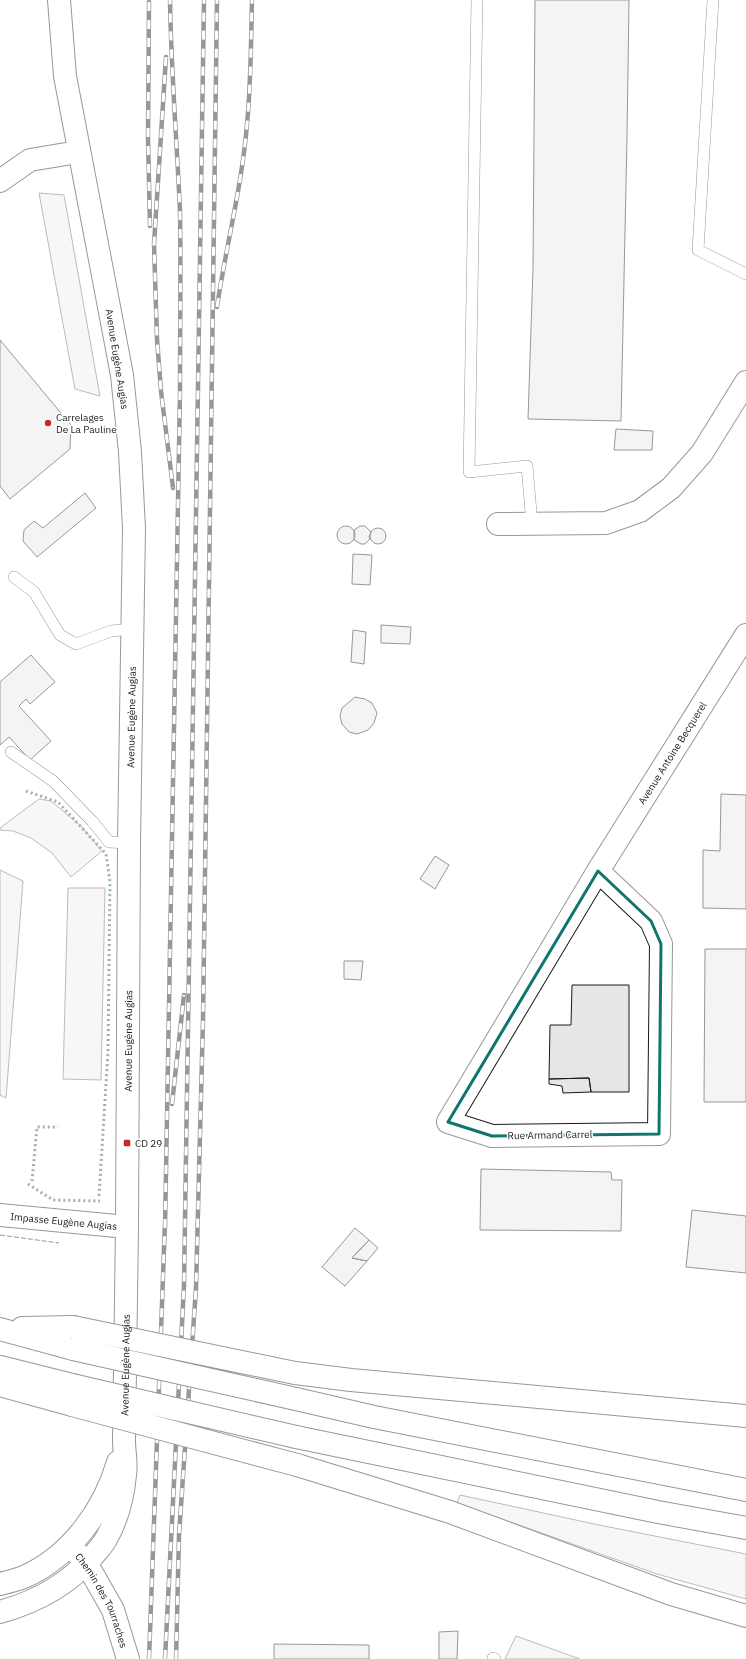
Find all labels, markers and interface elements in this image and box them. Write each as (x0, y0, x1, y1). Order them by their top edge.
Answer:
street label: Avenue Eugène Augias (103, 308, 131, 410)
place label: Carrelages De La Pauline (56, 411, 117, 436)
marker: Carrelages De La Pauline (43, 418, 53, 428)
street label: Avenue Eugène Augias (124, 666, 138, 768)
street label: Avenue Antoine Becquerel (635, 699, 709, 807)
street label: Avenue Eugène Augias (121, 990, 135, 1092)
street label: Rue Armand Carrel (507, 1128, 593, 1142)
place label: CD 29 (135, 1137, 162, 1150)
marker: CD 29 (122, 1138, 132, 1148)
street label: Impasse Eugène Augias (10, 1209, 118, 1233)
street label: Avenue Eugène Augias (118, 1314, 132, 1416)
street label: Chemin des Tourraches (73, 1550, 131, 1649)

